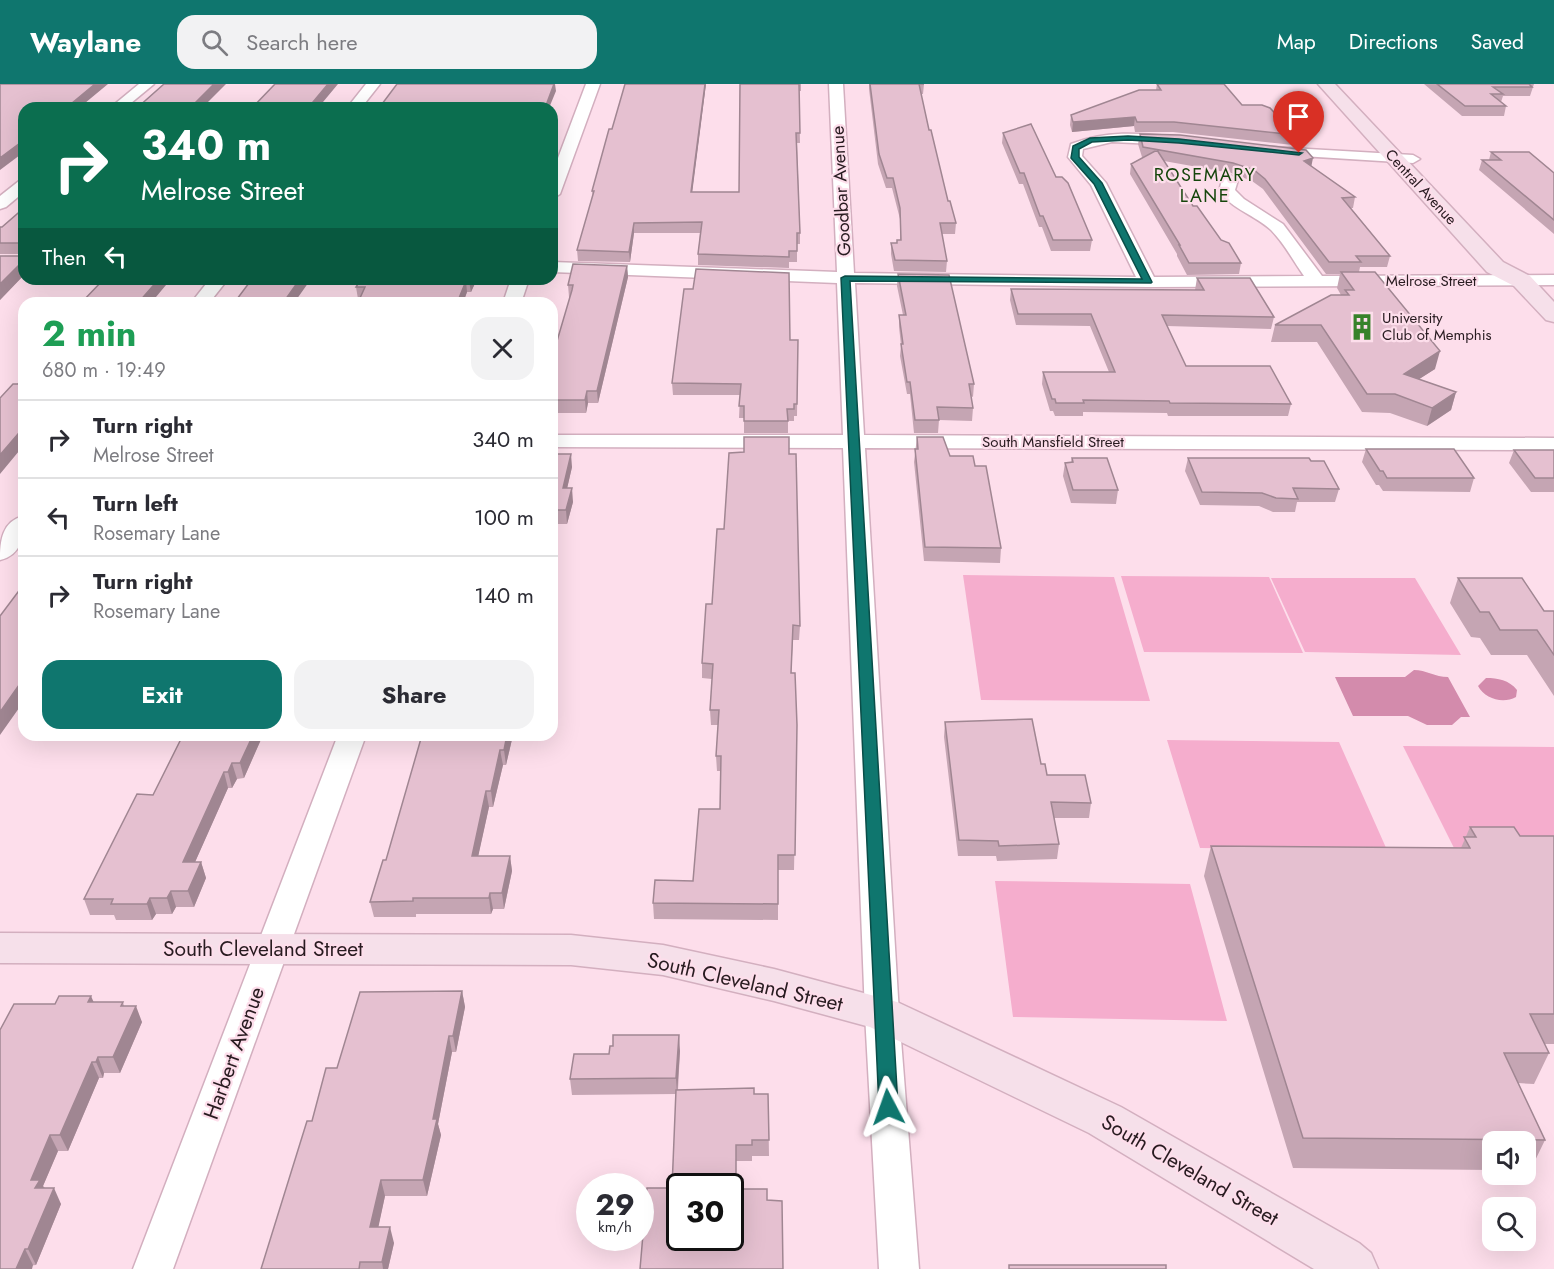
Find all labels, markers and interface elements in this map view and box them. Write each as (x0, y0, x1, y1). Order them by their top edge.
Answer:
search box (177, 15, 597, 69)
text: Waylane (30, 22, 141, 63)
icon: search (198, 26, 231, 59)
text: Search here (246, 26, 358, 58)
text: Map (1277, 27, 1316, 57)
text: Directions (1349, 27, 1438, 57)
text: Saved (1471, 27, 1524, 57)
pin (1273, 91, 1324, 153)
icon: arrive (1282, 100, 1315, 133)
text: 340 m (141, 115, 271, 176)
street label: Goodbar Avenue (825, 125, 857, 257)
icon: right (42, 126, 120, 204)
street label: Central Avenue (1380, 144, 1462, 230)
district label: ROSEMARY LANE (1154, 162, 1256, 209)
text: Melrose Street (141, 171, 304, 210)
icon: left (99, 240, 132, 273)
text: Then (42, 241, 87, 273)
street label: Melrose Street (1386, 270, 1477, 292)
text: 2 min (42, 307, 137, 359)
place label: University Club of Memphis (1382, 307, 1492, 346)
building icon: University Club of Memphis (1347, 312, 1377, 342)
button: close (471, 317, 534, 380)
text: 680 m · 19:49 (42, 356, 166, 385)
text: Turn right (93, 409, 193, 441)
icon: right (42, 423, 75, 456)
text: 340 m (472, 423, 534, 455)
street label: South Mansfield Street (982, 431, 1124, 453)
text: Melrose Street (93, 441, 214, 470)
text: Turn left (93, 487, 178, 519)
icon: left (42, 501, 75, 534)
text: 100 m (474, 501, 534, 533)
text: Rosemary Lane (93, 519, 220, 548)
text: Turn right (93, 565, 193, 597)
icon: right (42, 579, 75, 612)
text: 140 m (474, 579, 534, 611)
text: Rosemary Lane (93, 597, 220, 626)
button: Exit (42, 660, 282, 729)
button: Share (294, 660, 534, 729)
street label: South Cleveland Street (163, 934, 363, 964)
street label: South Cleveland Street (644, 945, 846, 1019)
street label: Harbert Avenue (196, 982, 272, 1123)
position arrow (856, 1075, 920, 1139)
street label: South Cleveland Street (1096, 1107, 1284, 1233)
map controls (1482, 1131, 1536, 1251)
button: sound (1482, 1131, 1536, 1185)
speed limit sign: 30 (666, 1173, 744, 1251)
text: 29 (595, 1183, 635, 1226)
button: search (1482, 1197, 1536, 1251)
text: km/h (598, 1216, 632, 1238)

